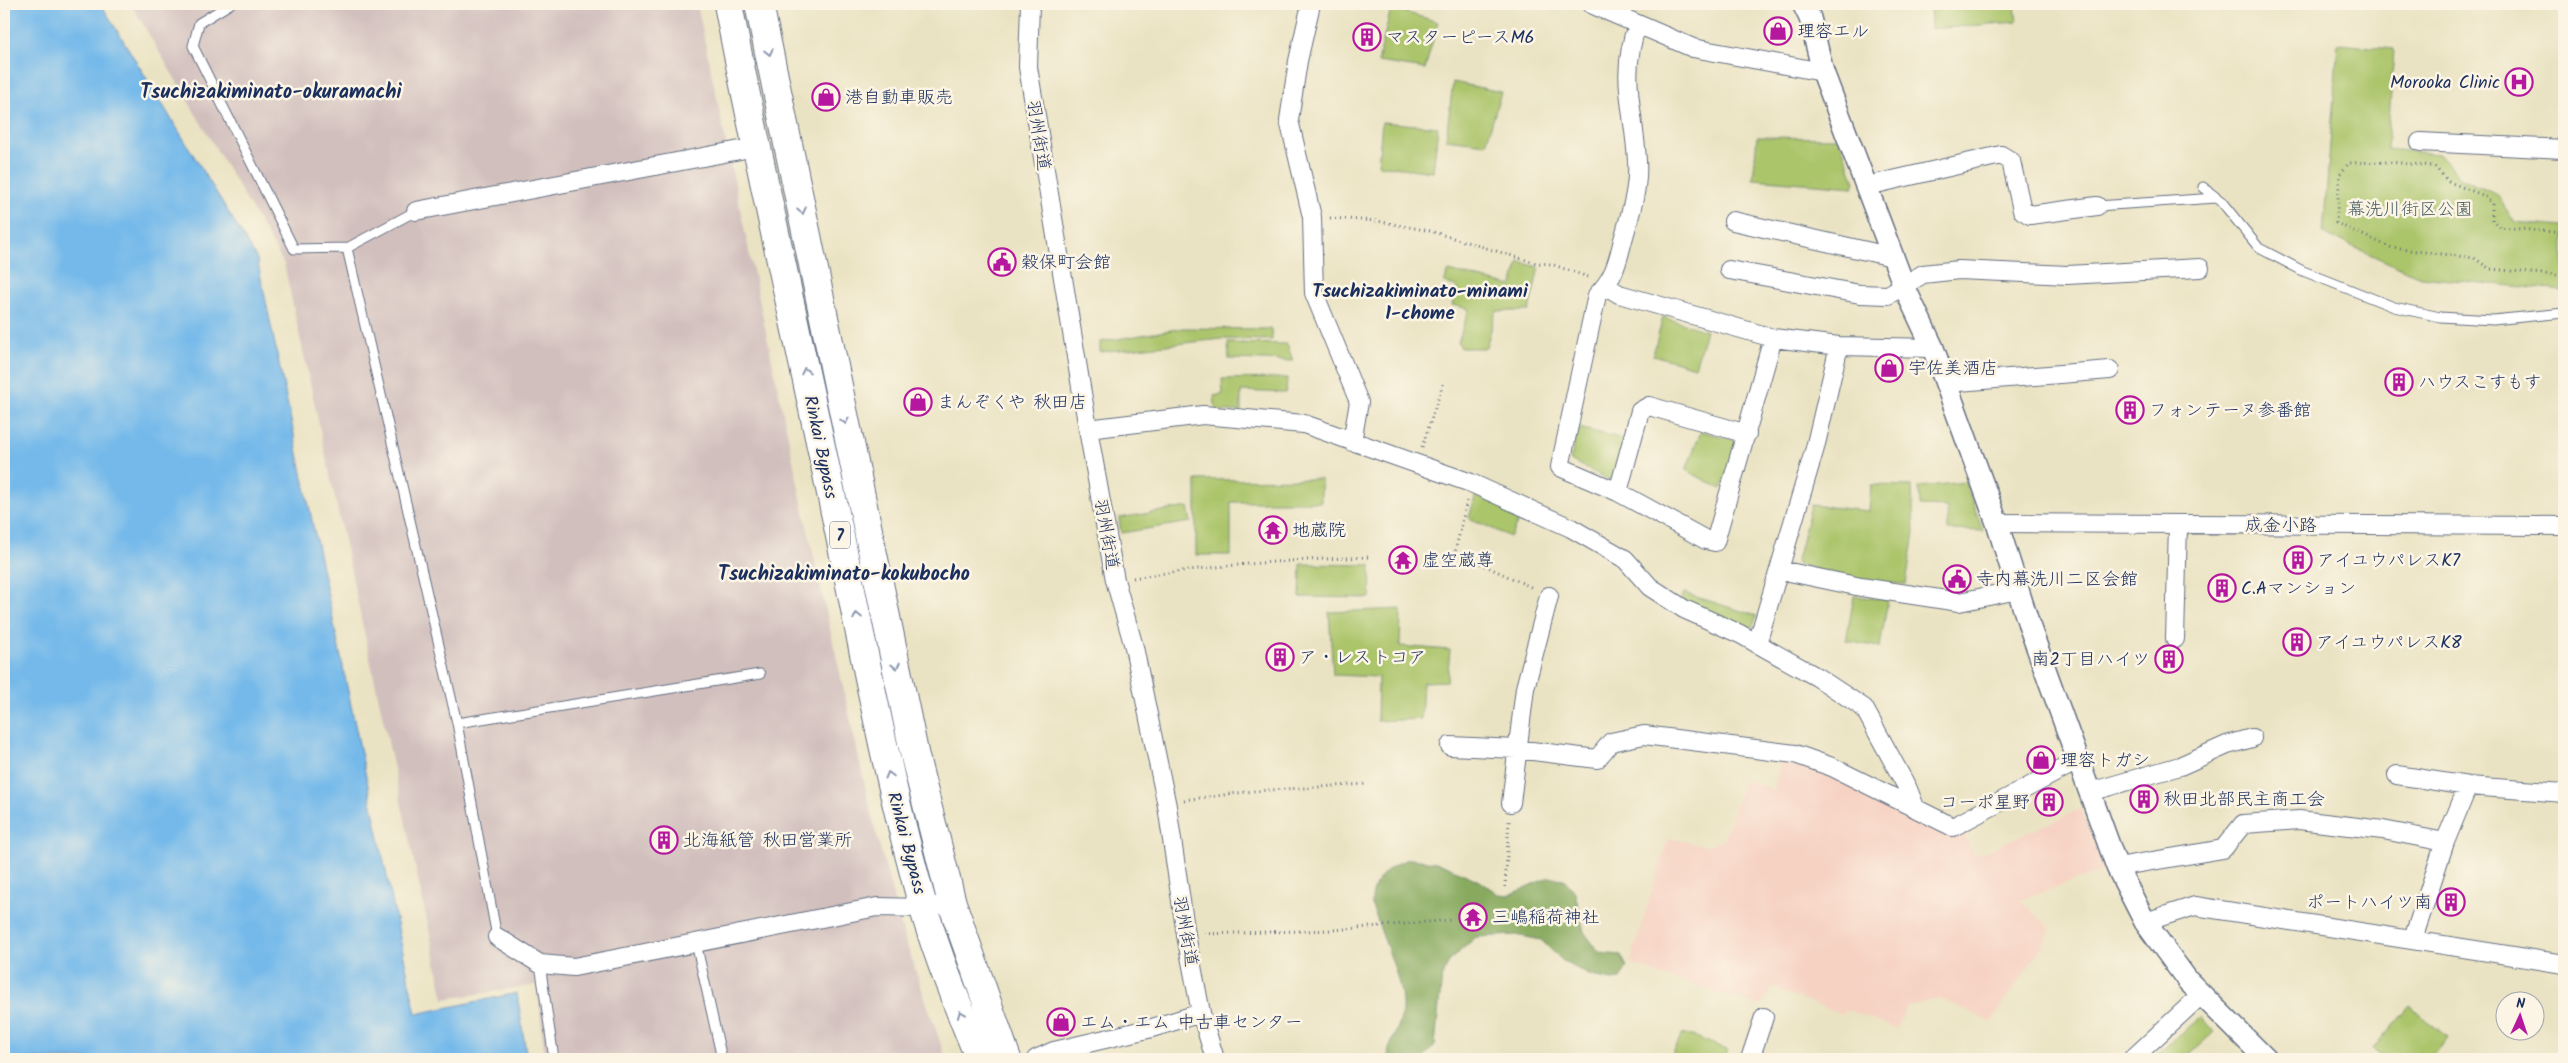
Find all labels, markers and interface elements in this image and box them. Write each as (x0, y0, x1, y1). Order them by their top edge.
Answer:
shop icon: 理容エル (1763, 16, 1793, 46)
place label: 理容エル (1797, 18, 1869, 47)
building icon: マスターピースM6 (1352, 22, 1382, 52)
place label: マスターピースM6 (1386, 24, 1535, 53)
one-way arrow (763, 47, 774, 56)
hospital icon: Morooka Clinic (2504, 67, 2534, 97)
place label: Morooka Clinic (2390, 69, 2500, 98)
district label: Tsuchizakiminato-okuramachi (140, 77, 403, 109)
shop icon: 港自動車販売 (811, 82, 841, 112)
place label: 港自動車販売 (845, 84, 953, 113)
street label: 羽州街道 (1018, 97, 1057, 173)
park label: 幕洗川街区公園 (2347, 196, 2473, 225)
one-way arrow (796, 206, 807, 215)
public building icon: 穀保町会館 (987, 247, 1017, 277)
place label: 穀保町会館 (1021, 249, 1111, 278)
district label: Tsuchizakiminato-minami 1-chome (1312, 277, 1529, 329)
shop icon: 宇佐美酒店 (1874, 353, 1904, 383)
place label: 宇佐美酒店 (1908, 355, 1998, 384)
one-way arrow (801, 367, 811, 376)
building icon: ハウスこすもす (2384, 367, 2414, 397)
place label: ハウスこすもす (2418, 369, 2541, 398)
shop icon: まんぞくや 秋田店 (903, 387, 933, 417)
place label: まんぞくや 秋田店 (937, 389, 1087, 418)
street label: Rinkai Bypass (794, 393, 845, 502)
building icon: フォンテーヌ参番館 (2115, 395, 2145, 425)
place label: フォンテーヌ参番館 (2149, 397, 2311, 426)
one-way arrow (839, 417, 850, 426)
street label: 羽州街道 (1085, 496, 1126, 572)
street label: 成金小路 (2245, 512, 2317, 541)
temple icon: 地蔵院 (1258, 515, 1288, 545)
place label: 地蔵院 (1292, 517, 1346, 546)
road number: 7 (830, 522, 850, 548)
temple icon: 虚空蔵尊 (1388, 545, 1418, 575)
building icon: アイユウパレスK7 (2283, 545, 2313, 575)
place label: 虚空蔵尊 (1422, 547, 1494, 576)
place label: アイユウパレスK7 (2317, 547, 2461, 576)
district label: Tsuchizakiminato-kokubocho (718, 559, 970, 591)
public building icon: 寺内幕洗川二区会館 (1942, 564, 1972, 594)
place label: 寺内幕洗川二区会館 (1976, 566, 2138, 595)
building icon: C.Aマンション (2207, 573, 2237, 603)
place label: C.Aマンション (2241, 575, 2356, 604)
one-way arrow (852, 611, 863, 620)
building icon: アイユウパレスK8 (2282, 627, 2312, 657)
place label: アイユウパレスK8 (2316, 629, 2462, 658)
building icon: ア・レストコア (1265, 642, 1295, 672)
place label: ア・レストコア (1299, 644, 1426, 673)
building icon: 南2丁目ハイツ (2154, 644, 2184, 674)
place label: 南2丁目ハイツ (2032, 646, 2150, 675)
one-way arrow (891, 662, 901, 670)
shop icon: 理容トガシ (2026, 745, 2056, 775)
place label: 理容トガシ (2060, 747, 2150, 776)
one-way arrow (885, 771, 895, 779)
building icon: 秋田北部民主商工会 (2129, 784, 2159, 814)
place label: 秋田北部民主商工会 (2163, 786, 2325, 815)
building icon: コーポ星野 (2034, 787, 2064, 817)
street label: Rinkai Bypass (878, 789, 933, 898)
place label: コーポ星野 (1940, 789, 2030, 818)
building icon: 北海紙管 秋田営業所 (649, 825, 679, 855)
place label: 北海紙管 秋田営業所 (683, 827, 852, 856)
building icon: ポートハイツ南 (2436, 887, 2466, 917)
place label: ポートハイツ南 (2306, 889, 2432, 918)
street label: 羽州街道 (1164, 893, 1205, 969)
temple icon: 三嶋稲荷神社 (1458, 902, 1488, 932)
place label: 三嶋稲荷神社 (1492, 904, 1600, 933)
north arrow (2496, 990, 2546, 1040)
text: N (2516, 993, 2526, 1015)
shop icon: エム・エム 中古車センター (1046, 1007, 1076, 1037)
place label: エム・エム 中古車センター (1080, 1009, 1303, 1038)
one-way arrow (957, 1010, 968, 1019)

